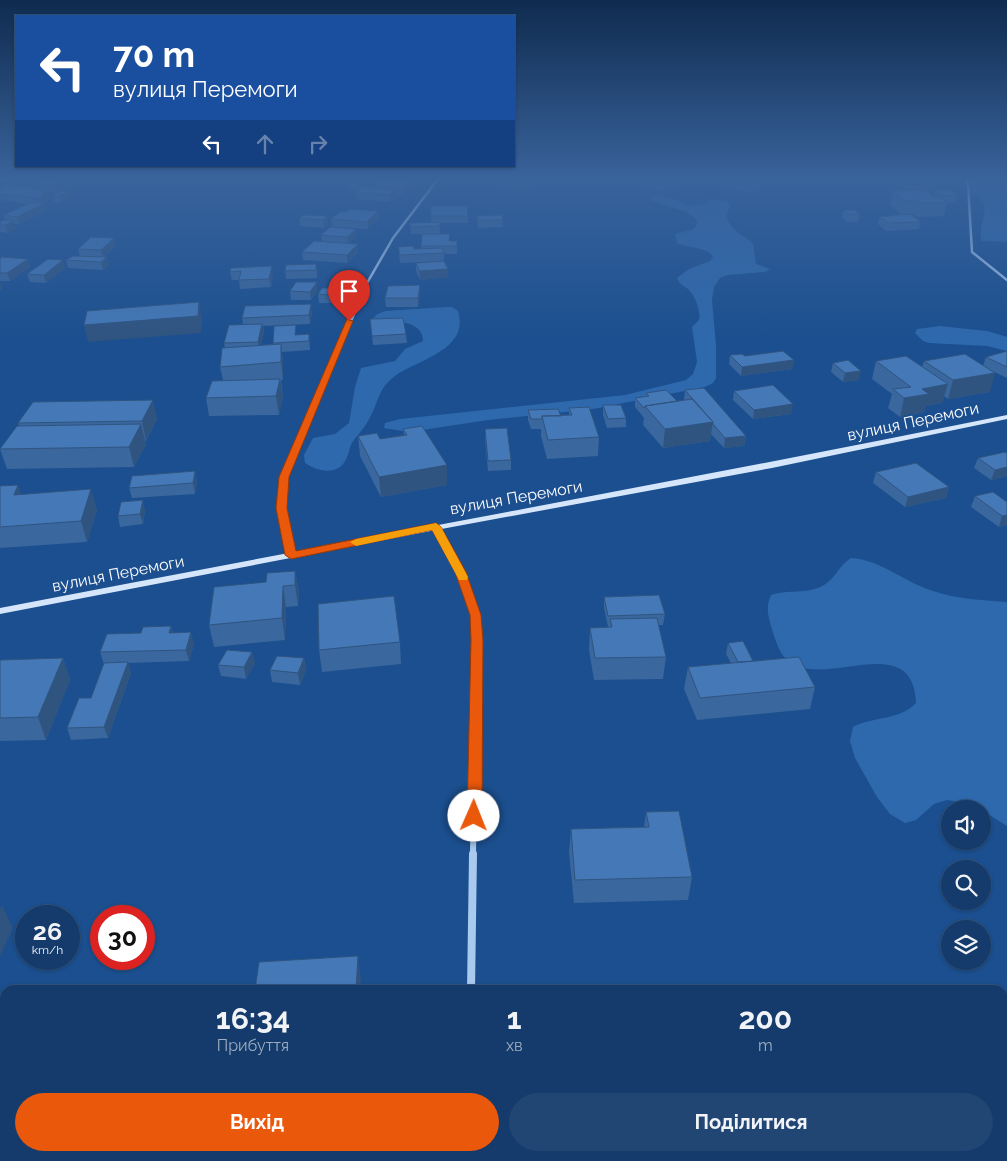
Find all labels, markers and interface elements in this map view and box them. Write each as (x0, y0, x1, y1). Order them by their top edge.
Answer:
text: 70 m (113, 34, 195, 75)
icon: left (30, 35, 95, 100)
text: вулиця Перемоги (113, 76, 298, 102)
icon: left (198, 130, 226, 158)
icon: ahead (251, 130, 279, 158)
icon: right (304, 130, 332, 158)
pin (328, 270, 370, 321)
icon: arrive (335, 277, 363, 305)
street label: вулиця Перемоги (845, 398, 981, 445)
street label: вулиця Перемоги (448, 476, 584, 519)
street label: вулиця Перемоги (50, 551, 186, 596)
position arrow (447, 789, 499, 841)
map controls (941, 800, 991, 970)
button: sound (941, 800, 991, 850)
button: search (941, 860, 991, 910)
speed limit sign: 30 (90, 905, 155, 970)
text: 26 (33, 916, 62, 946)
button: layers (941, 920, 991, 970)
text: km/h (32, 943, 63, 957)
text: 16:34 (216, 1001, 290, 1036)
text: 1 (507, 1001, 522, 1036)
text: 200 (738, 1001, 792, 1036)
text: Прибуття (217, 1036, 289, 1055)
text: хв (506, 1036, 523, 1055)
text: m (758, 1036, 773, 1055)
button: Вихід (15, 1093, 499, 1151)
button: Поділитися (509, 1093, 993, 1151)

